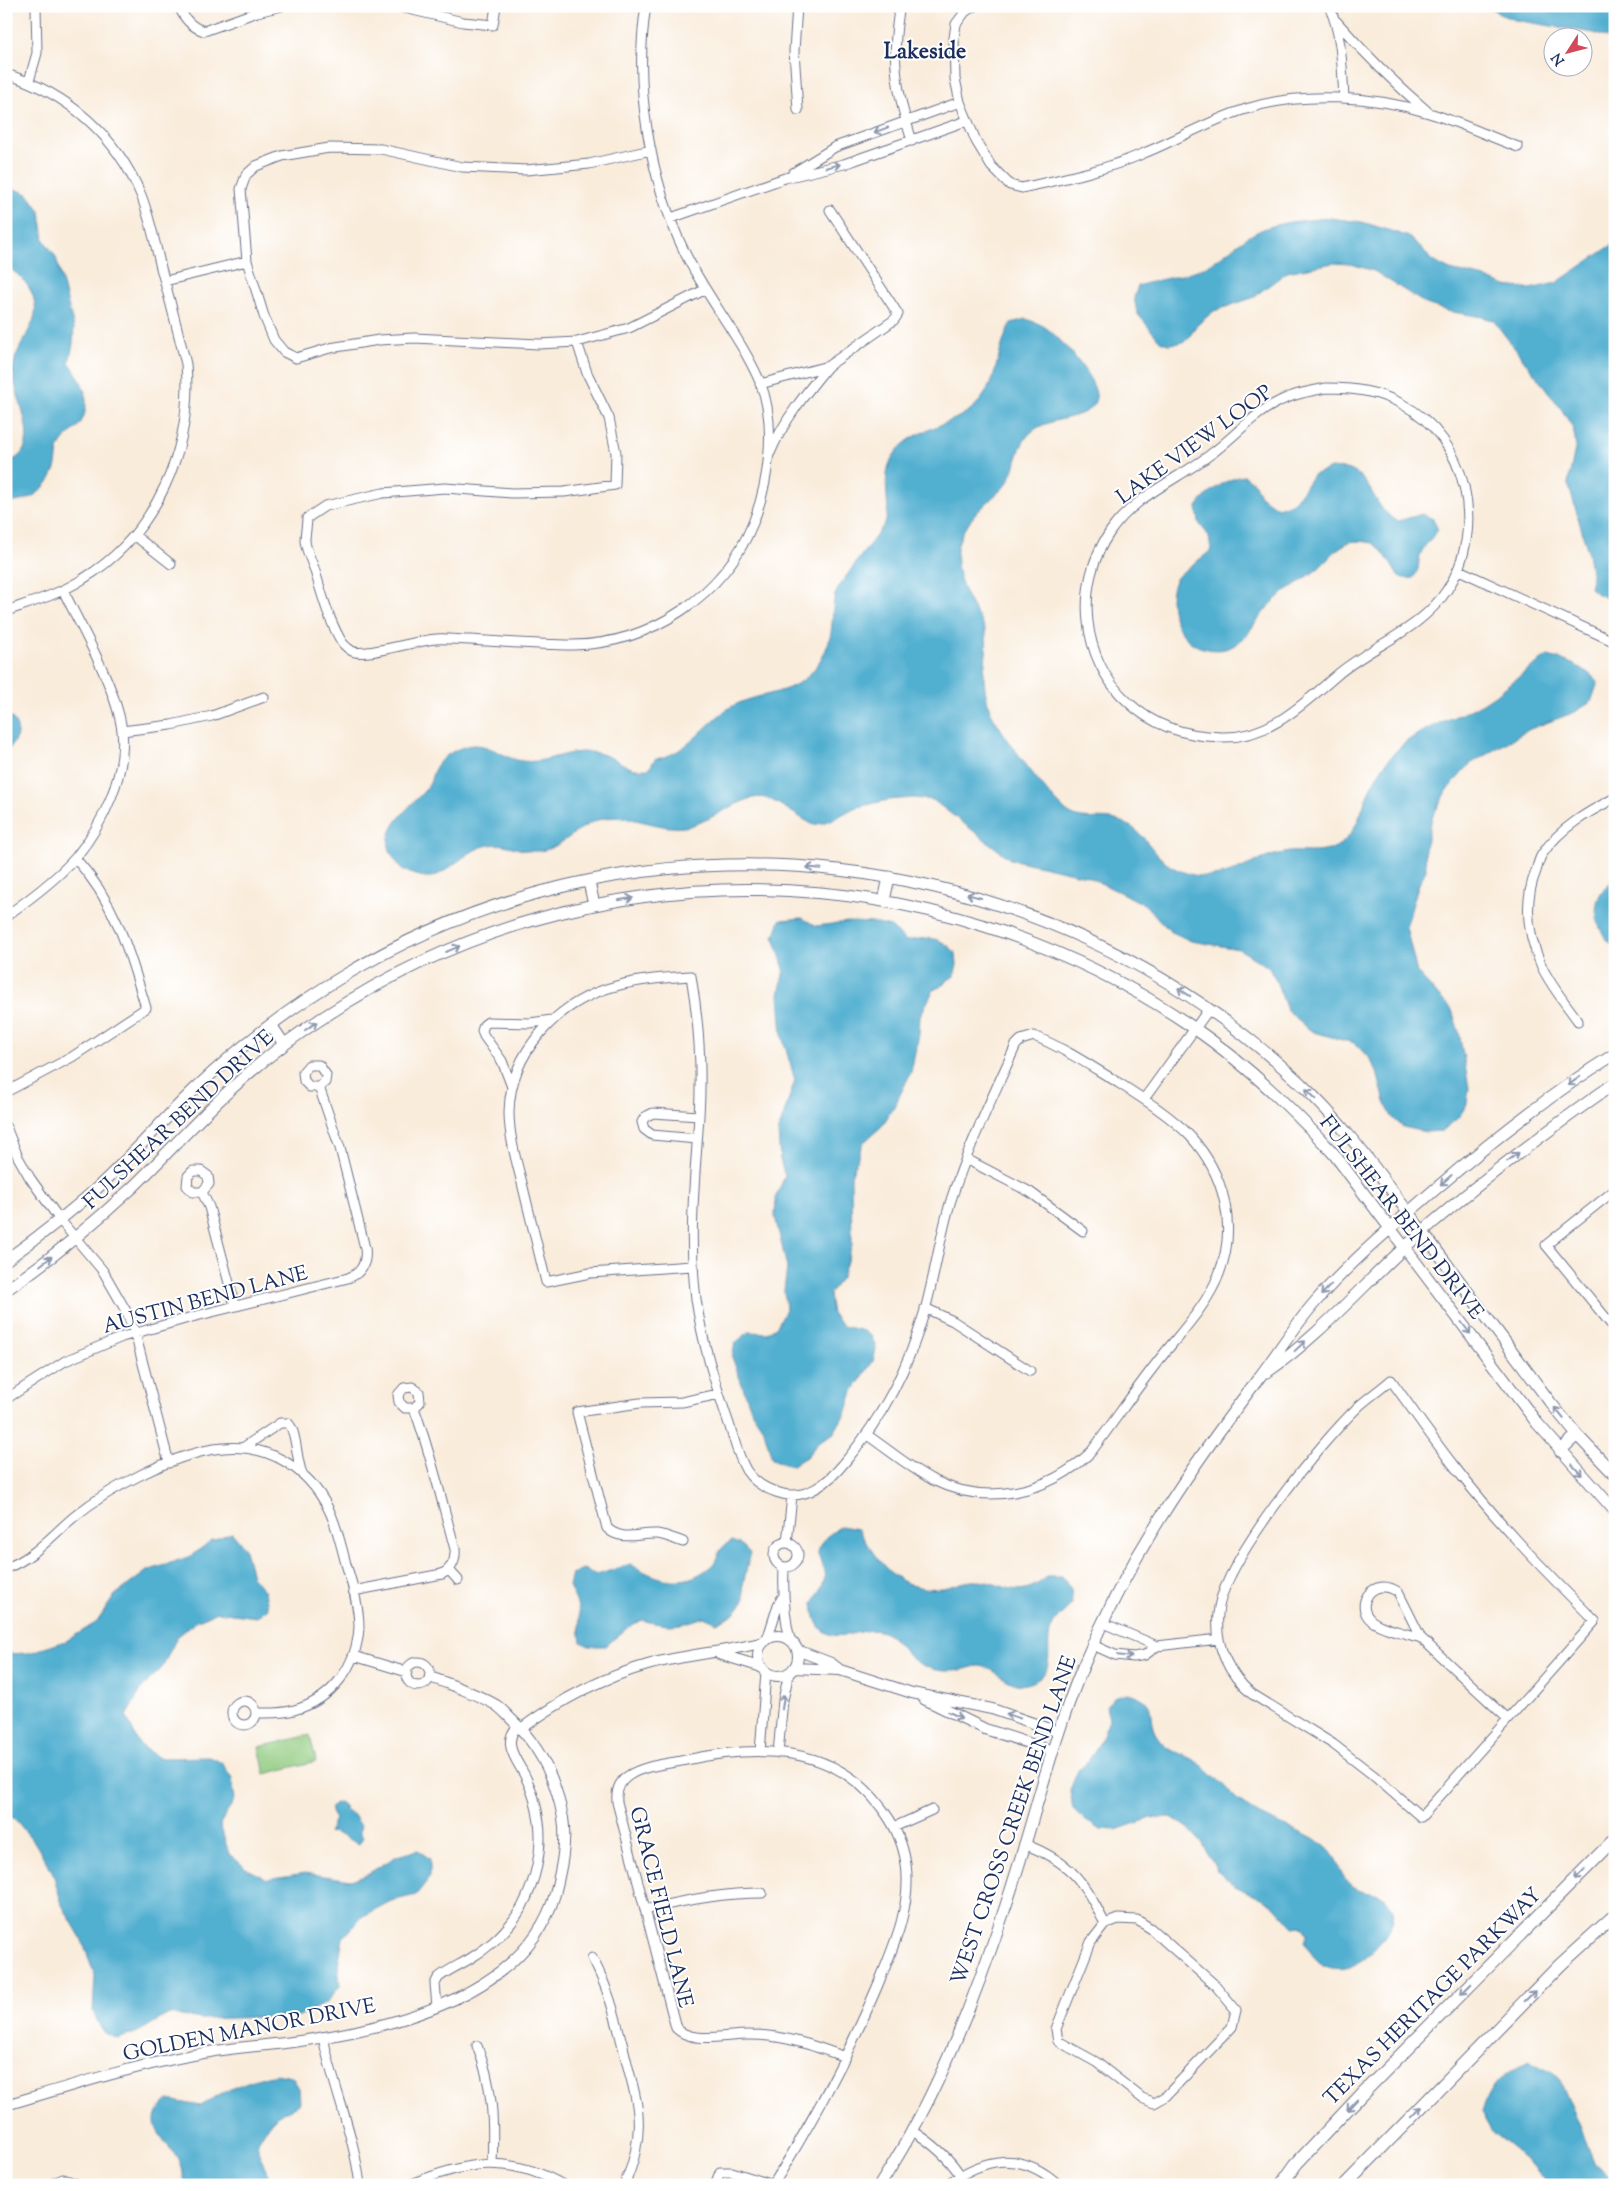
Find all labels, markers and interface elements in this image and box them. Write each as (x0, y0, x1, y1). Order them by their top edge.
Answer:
north arrow (1544, 28, 1594, 78)
district label: Lakeside (884, 37, 966, 69)
text: N (1548, 48, 1570, 69)
one-way arrow (874, 126, 889, 135)
one-way arrow (824, 161, 840, 171)
street label: LAKE VIEW LOOP (1111, 379, 1280, 513)
one-way arrow (806, 863, 822, 872)
one-way arrow (966, 891, 982, 900)
one-way arrow (618, 894, 634, 904)
one-way arrow (445, 943, 460, 953)
one-way arrow (1178, 987, 1192, 997)
one-way arrow (304, 1021, 318, 1031)
street label: FULSHEAR BEND DRIVE (77, 1023, 282, 1217)
one-way arrow (1568, 1076, 1582, 1086)
one-way arrow (1305, 1088, 1317, 1100)
street label: FULSHEAR BEND DRIVE (1311, 1110, 1490, 1327)
one-way arrow (1506, 1152, 1520, 1162)
one-way arrow (1440, 1175, 1453, 1186)
one-way arrow (39, 1256, 53, 1266)
street label: AUSTIN BEND LANE (100, 1259, 312, 1343)
one-way arrow (1320, 1284, 1332, 1296)
one-way arrow (1461, 1321, 1471, 1335)
one-way arrow (1294, 1341, 1307, 1352)
one-way arrow (1553, 1407, 1564, 1420)
one-way arrow (1571, 1463, 1583, 1476)
one-way arrow (1117, 1651, 1133, 1661)
street label: WEST CROSS CREEK BEND LANE (944, 1652, 1086, 1989)
one-way arrow (778, 1694, 788, 1710)
one-way arrow (948, 1710, 963, 1720)
one-way arrow (1005, 1711, 1021, 1720)
street label: GRACE FIELD LANE (621, 1804, 700, 2012)
one-way arrow (1574, 1867, 1586, 1880)
street label: TEXAS HERITAGE PARKWAY (1318, 1882, 1549, 2113)
one-way arrow (1460, 1983, 1472, 1996)
one-way arrow (1524, 1990, 1536, 2003)
street label: GOLDEN MANOR DRIVE (120, 1992, 379, 2070)
one-way arrow (1346, 2099, 1358, 2111)
one-way arrow (1410, 2106, 1422, 2119)

